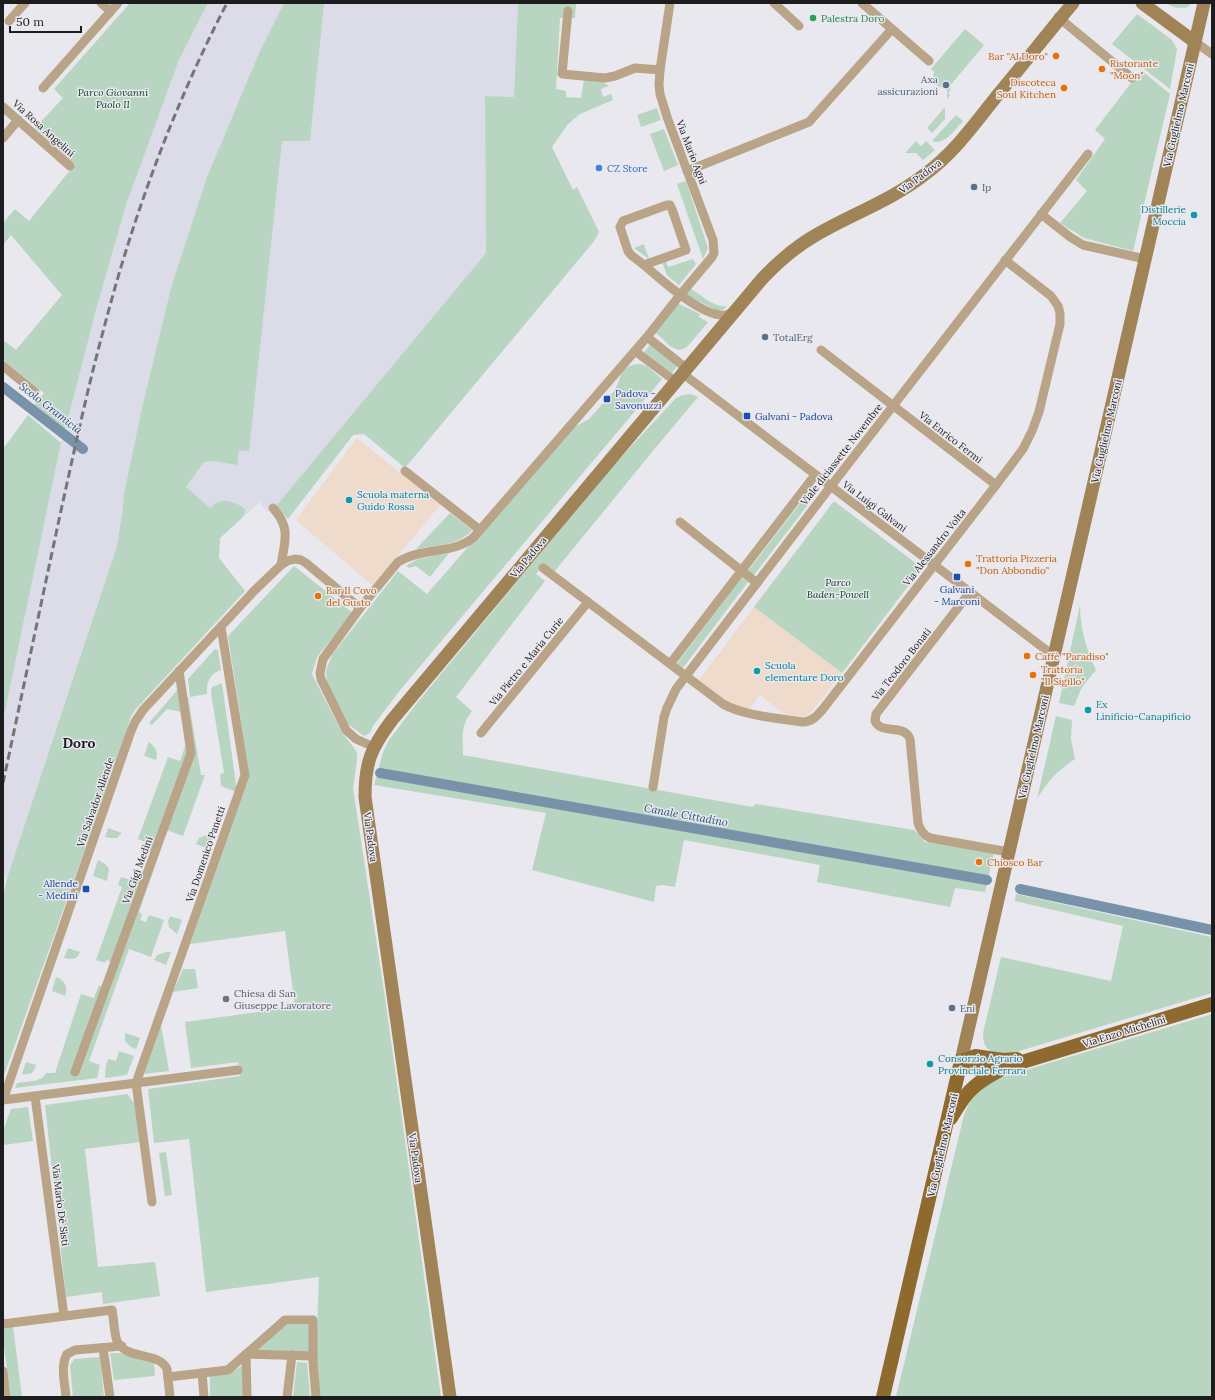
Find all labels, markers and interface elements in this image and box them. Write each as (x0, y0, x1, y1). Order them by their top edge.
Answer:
scale bar (10, 8, 81, 34)
place label: Palestra Doro (821, 12, 884, 25)
marker: Palestra Doro (808, 13, 818, 23)
text: 50 m (16, 14, 44, 29)
place label: Bar "Al Doro" (988, 50, 1048, 63)
marker: Bar "Al Doro" (1051, 51, 1061, 61)
place label: Ristorante "Moon" (1110, 57, 1159, 82)
street label: Via Guglielmo Marconi (1160, 62, 1197, 169)
marker: Ristorante "Moon" (1097, 64, 1107, 74)
place label: Axa assicurazioni (877, 73, 938, 98)
place label: Discoteca Soul Kitchen (997, 76, 1056, 101)
marker: Axa assicurazioni (941, 80, 951, 90)
marker: Discoteca Soul Kitchen (1059, 83, 1069, 93)
park label: Parco Giovanni Paolo II (78, 86, 149, 111)
street label: Via Rosa Angelini (9, 96, 78, 160)
street label: Via Mario Agni (673, 117, 710, 186)
street label: Via Padova (896, 156, 944, 197)
place label: CZ Store (607, 162, 648, 175)
marker: CZ Store (594, 163, 604, 173)
place label: Ip (982, 181, 991, 194)
marker: Ip (969, 182, 979, 192)
place label: Distillerie Moccia (1141, 203, 1187, 228)
marker: Distillerie Moccia (1189, 210, 1199, 220)
place label: TotalErg (773, 331, 813, 344)
marker: TotalErg (760, 332, 770, 342)
street label: Via Guglielmo Marconi (1088, 378, 1125, 485)
water label: Scolo Gramicia (17, 379, 86, 438)
place label: Padova - Savonuzzi (615, 387, 662, 412)
marker: Padova - Savonuzzi (602, 394, 612, 404)
street label: Viale diciassette Novembre (797, 400, 886, 509)
street label: Via Enrico Fermi (916, 408, 985, 466)
place label: Galvani - Padova (755, 410, 833, 423)
marker: Galvani - Padova (742, 411, 752, 421)
street label: Via Luigi Galvani (839, 477, 910, 535)
place label: Scuola materna Guido Rossa (357, 488, 429, 513)
marker: Scuola materna Guido Rossa (344, 495, 354, 505)
street label: Via Alessandro Volta (900, 506, 969, 589)
street label: Via Padova (507, 534, 549, 581)
place label: Trattoria Pizzeria "Don Abbondio" (976, 552, 1057, 577)
marker: Trattoria Pizzeria "Don Abbondio" (963, 559, 973, 569)
marker: Galvani - Marconi (952, 572, 962, 582)
park label: Parco Baden-Powell (807, 576, 869, 601)
place label: Galvani - Marconi (934, 583, 980, 608)
place label: Bar Il Covo del Gusto (326, 584, 377, 609)
marker: Bar Il Covo del Gusto (313, 591, 323, 601)
street label: Via Pietro e Maria Curie (486, 614, 567, 709)
street label: Via Teodoro Bonati (868, 625, 934, 704)
place label: Caffè "Paradiso" (1035, 650, 1109, 663)
marker: Caffè "Paradiso" (1022, 651, 1032, 661)
place label: Scuola elementare Doro (765, 659, 844, 684)
place label: Trattoria "Il Sigillo" (1041, 663, 1085, 688)
marker: Scuola elementare Doro (752, 666, 762, 676)
marker: Trattoria "Il Sigillo" (1028, 670, 1038, 680)
street label: Via Guglielmo Marconi (1015, 694, 1052, 801)
place label: Ex Linificio-Canapificio (1096, 698, 1191, 723)
marker: Ex Linificio-Canapificio (1083, 705, 1093, 715)
district label: Doro (62, 734, 96, 752)
street label: Via Salvador Allende (74, 755, 117, 850)
water label: Canale Cittadino (643, 801, 729, 829)
street label: Via Domenico Panetti (183, 804, 228, 905)
street label: Via Padova (360, 810, 380, 863)
street label: Via Gigi Medini (119, 835, 156, 907)
place label: Chiosco Bar (987, 856, 1043, 869)
marker: Chiosco Bar (974, 857, 984, 867)
place label: Allende - Medini (38, 877, 79, 902)
marker: Allende - Medini (81, 884, 91, 894)
place label: Chiesa di San Giuseppe Lavoratore (234, 987, 332, 1012)
marker: Chiesa di San Giuseppe Lavoratore (221, 994, 231, 1004)
place label: Eni (960, 1002, 975, 1015)
marker: Eni (947, 1003, 957, 1013)
street label: Via Enzo Michelini (1080, 1013, 1167, 1051)
place label: Consorzio Agrario Provinciale Ferrara (938, 1052, 1026, 1077)
marker: Consorzio Agrario Provinciale Ferrara (925, 1059, 935, 1069)
street label: Via Guglielmo Marconi (924, 1092, 961, 1199)
street label: Via Padova (405, 1131, 425, 1184)
street label: Via Mario Dè Sisti (49, 1162, 72, 1247)

